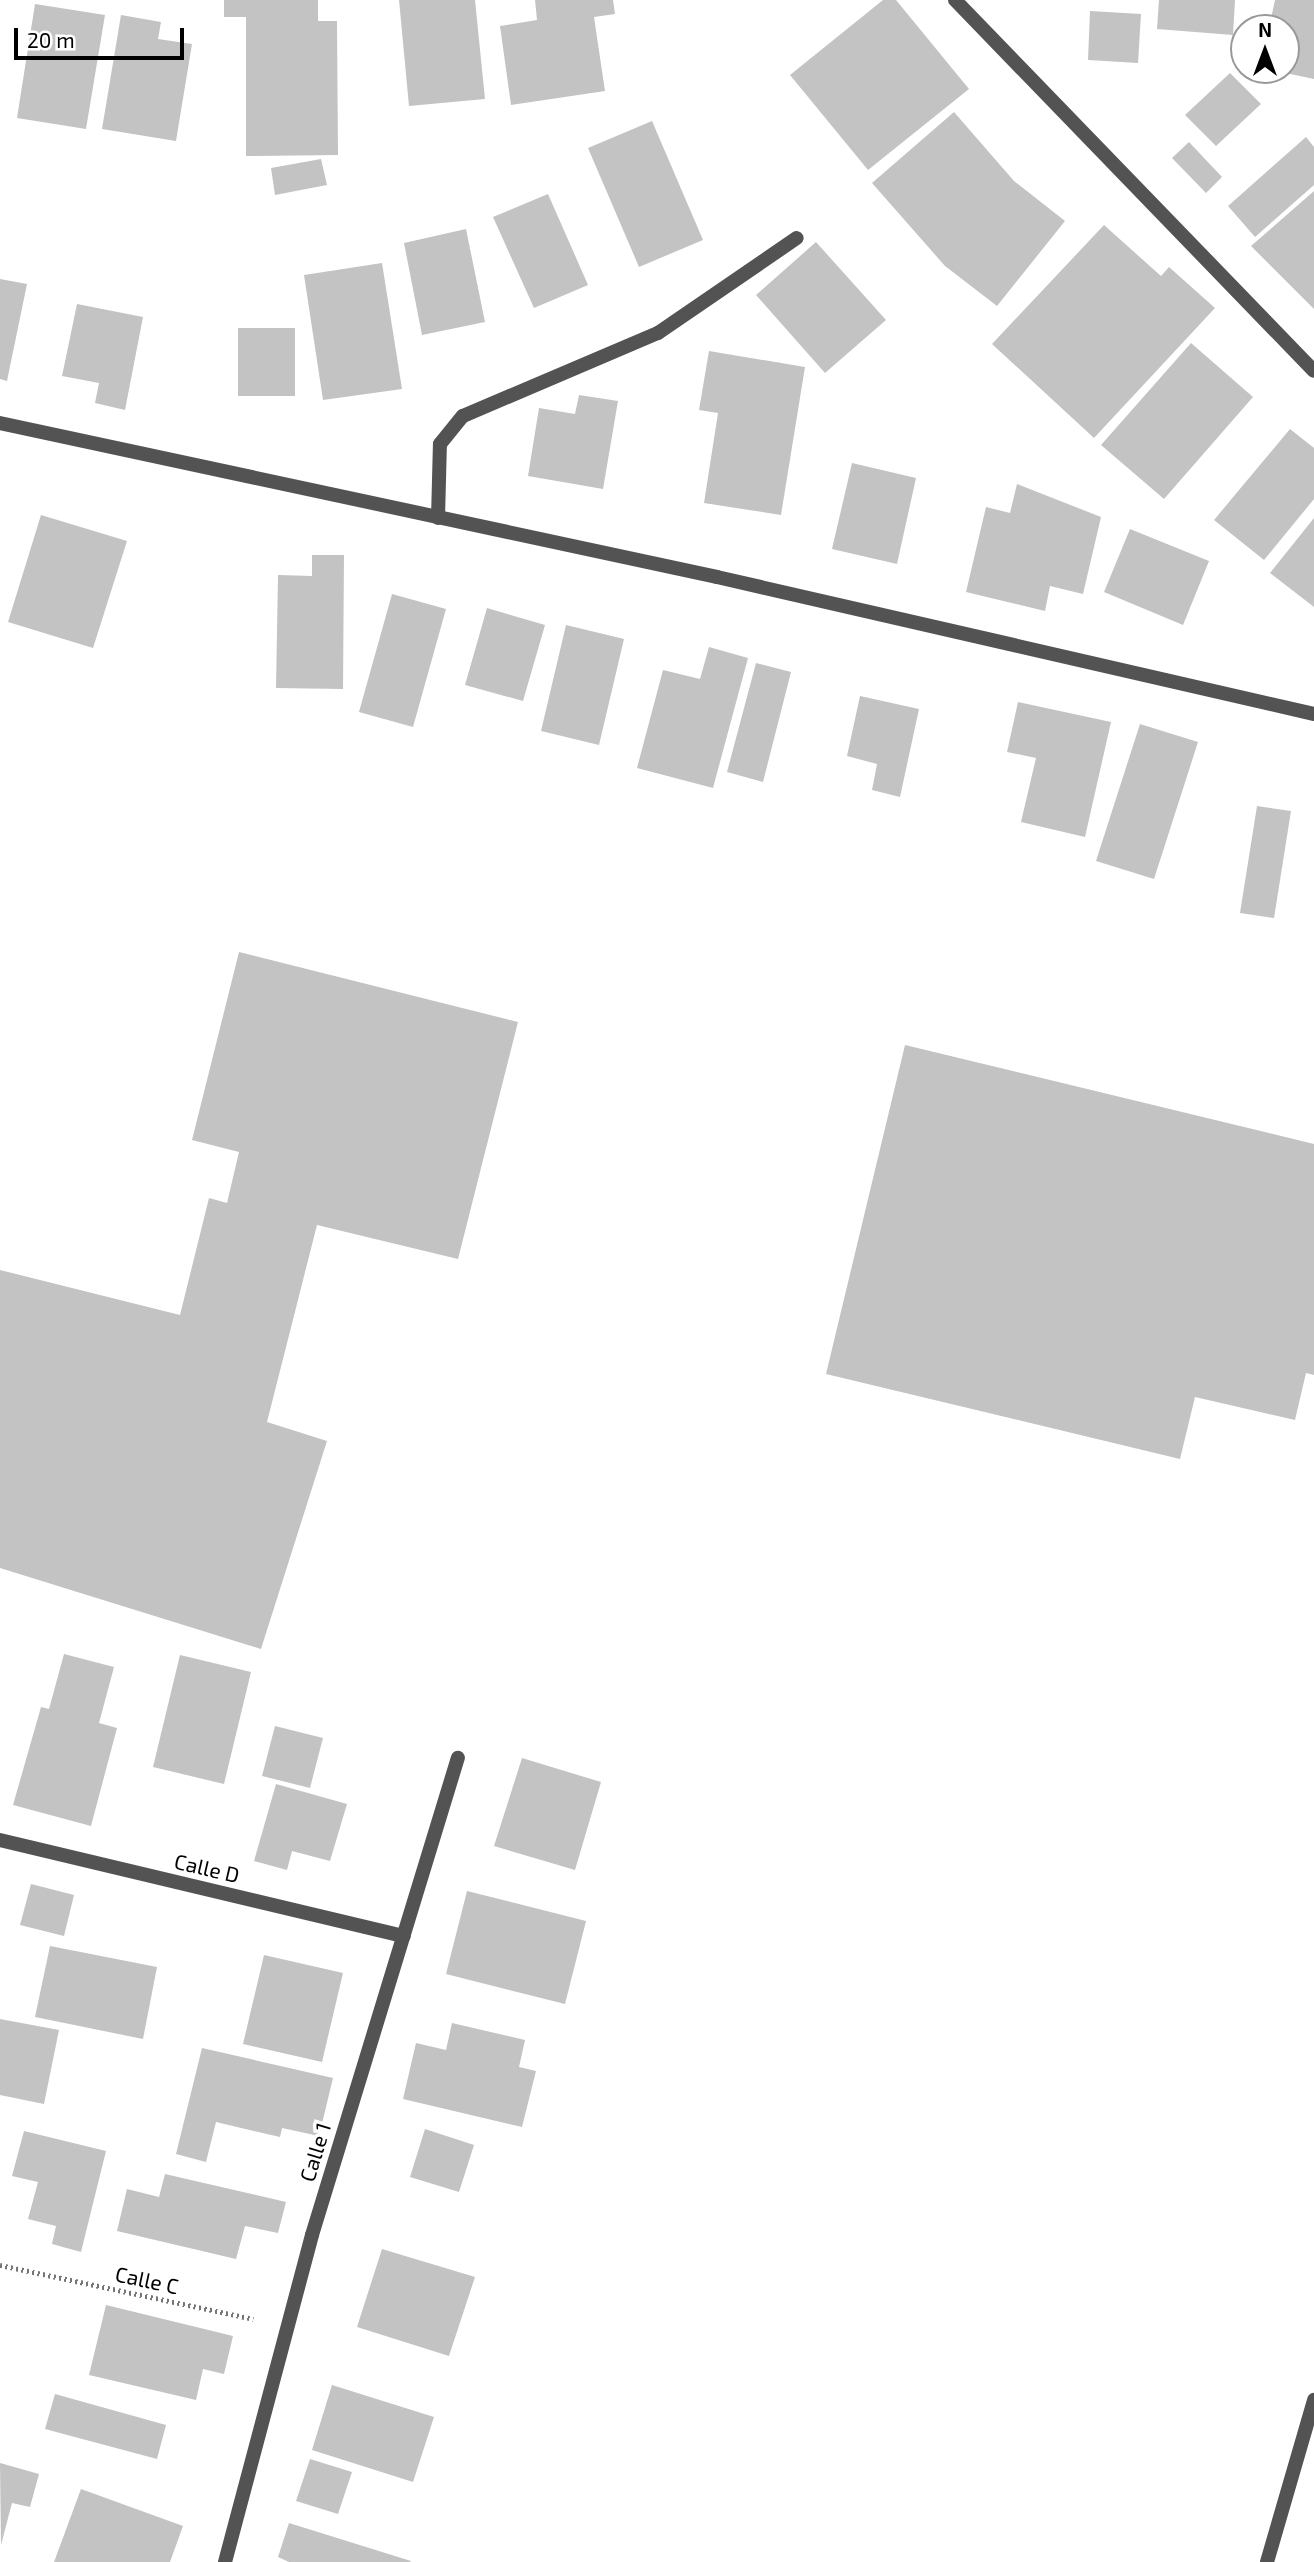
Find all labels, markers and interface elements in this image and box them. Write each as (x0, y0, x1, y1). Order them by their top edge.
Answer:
scale bar (18, 14, 187, 58)
north arrow (1230, 14, 1300, 84)
text: N (1258, 18, 1272, 41)
text: 20 m (27, 27, 75, 52)
street label: Calle D (172, 1848, 242, 1888)
street label: Calle 1 (294, 2119, 336, 2185)
street label: Calle C (113, 2261, 181, 2299)

